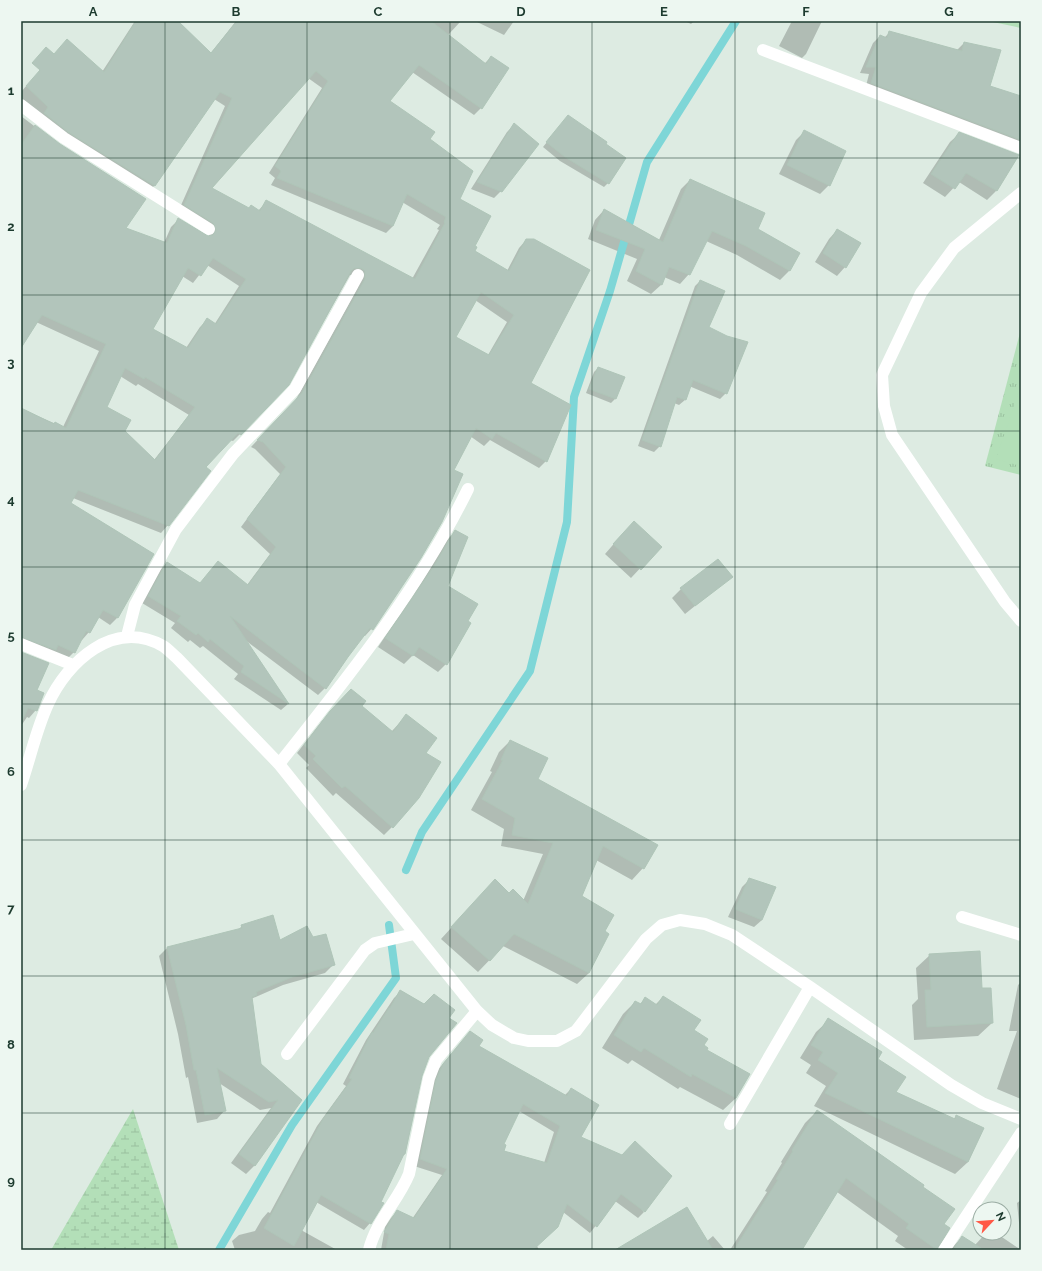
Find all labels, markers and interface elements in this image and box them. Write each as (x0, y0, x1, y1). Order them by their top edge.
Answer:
text: A (89, 4, 98, 19)
text: B (232, 4, 241, 19)
text: C (374, 4, 383, 19)
text: D (516, 4, 526, 19)
text: E (660, 4, 668, 19)
text: F (802, 4, 810, 19)
text: G (944, 4, 954, 19)
text: 1 (8, 83, 15, 98)
text: 2 (7, 219, 15, 234)
text: 3 (7, 355, 15, 370)
text: 4 (7, 492, 15, 507)
text: 5 (7, 628, 15, 643)
text: 6 (7, 764, 15, 779)
text: 7 (7, 901, 15, 916)
text: 8 (7, 1037, 15, 1052)
text: 9 (7, 1173, 15, 1188)
north arrow (972, 1201, 1012, 1241)
text: N (993, 1210, 1008, 1223)

